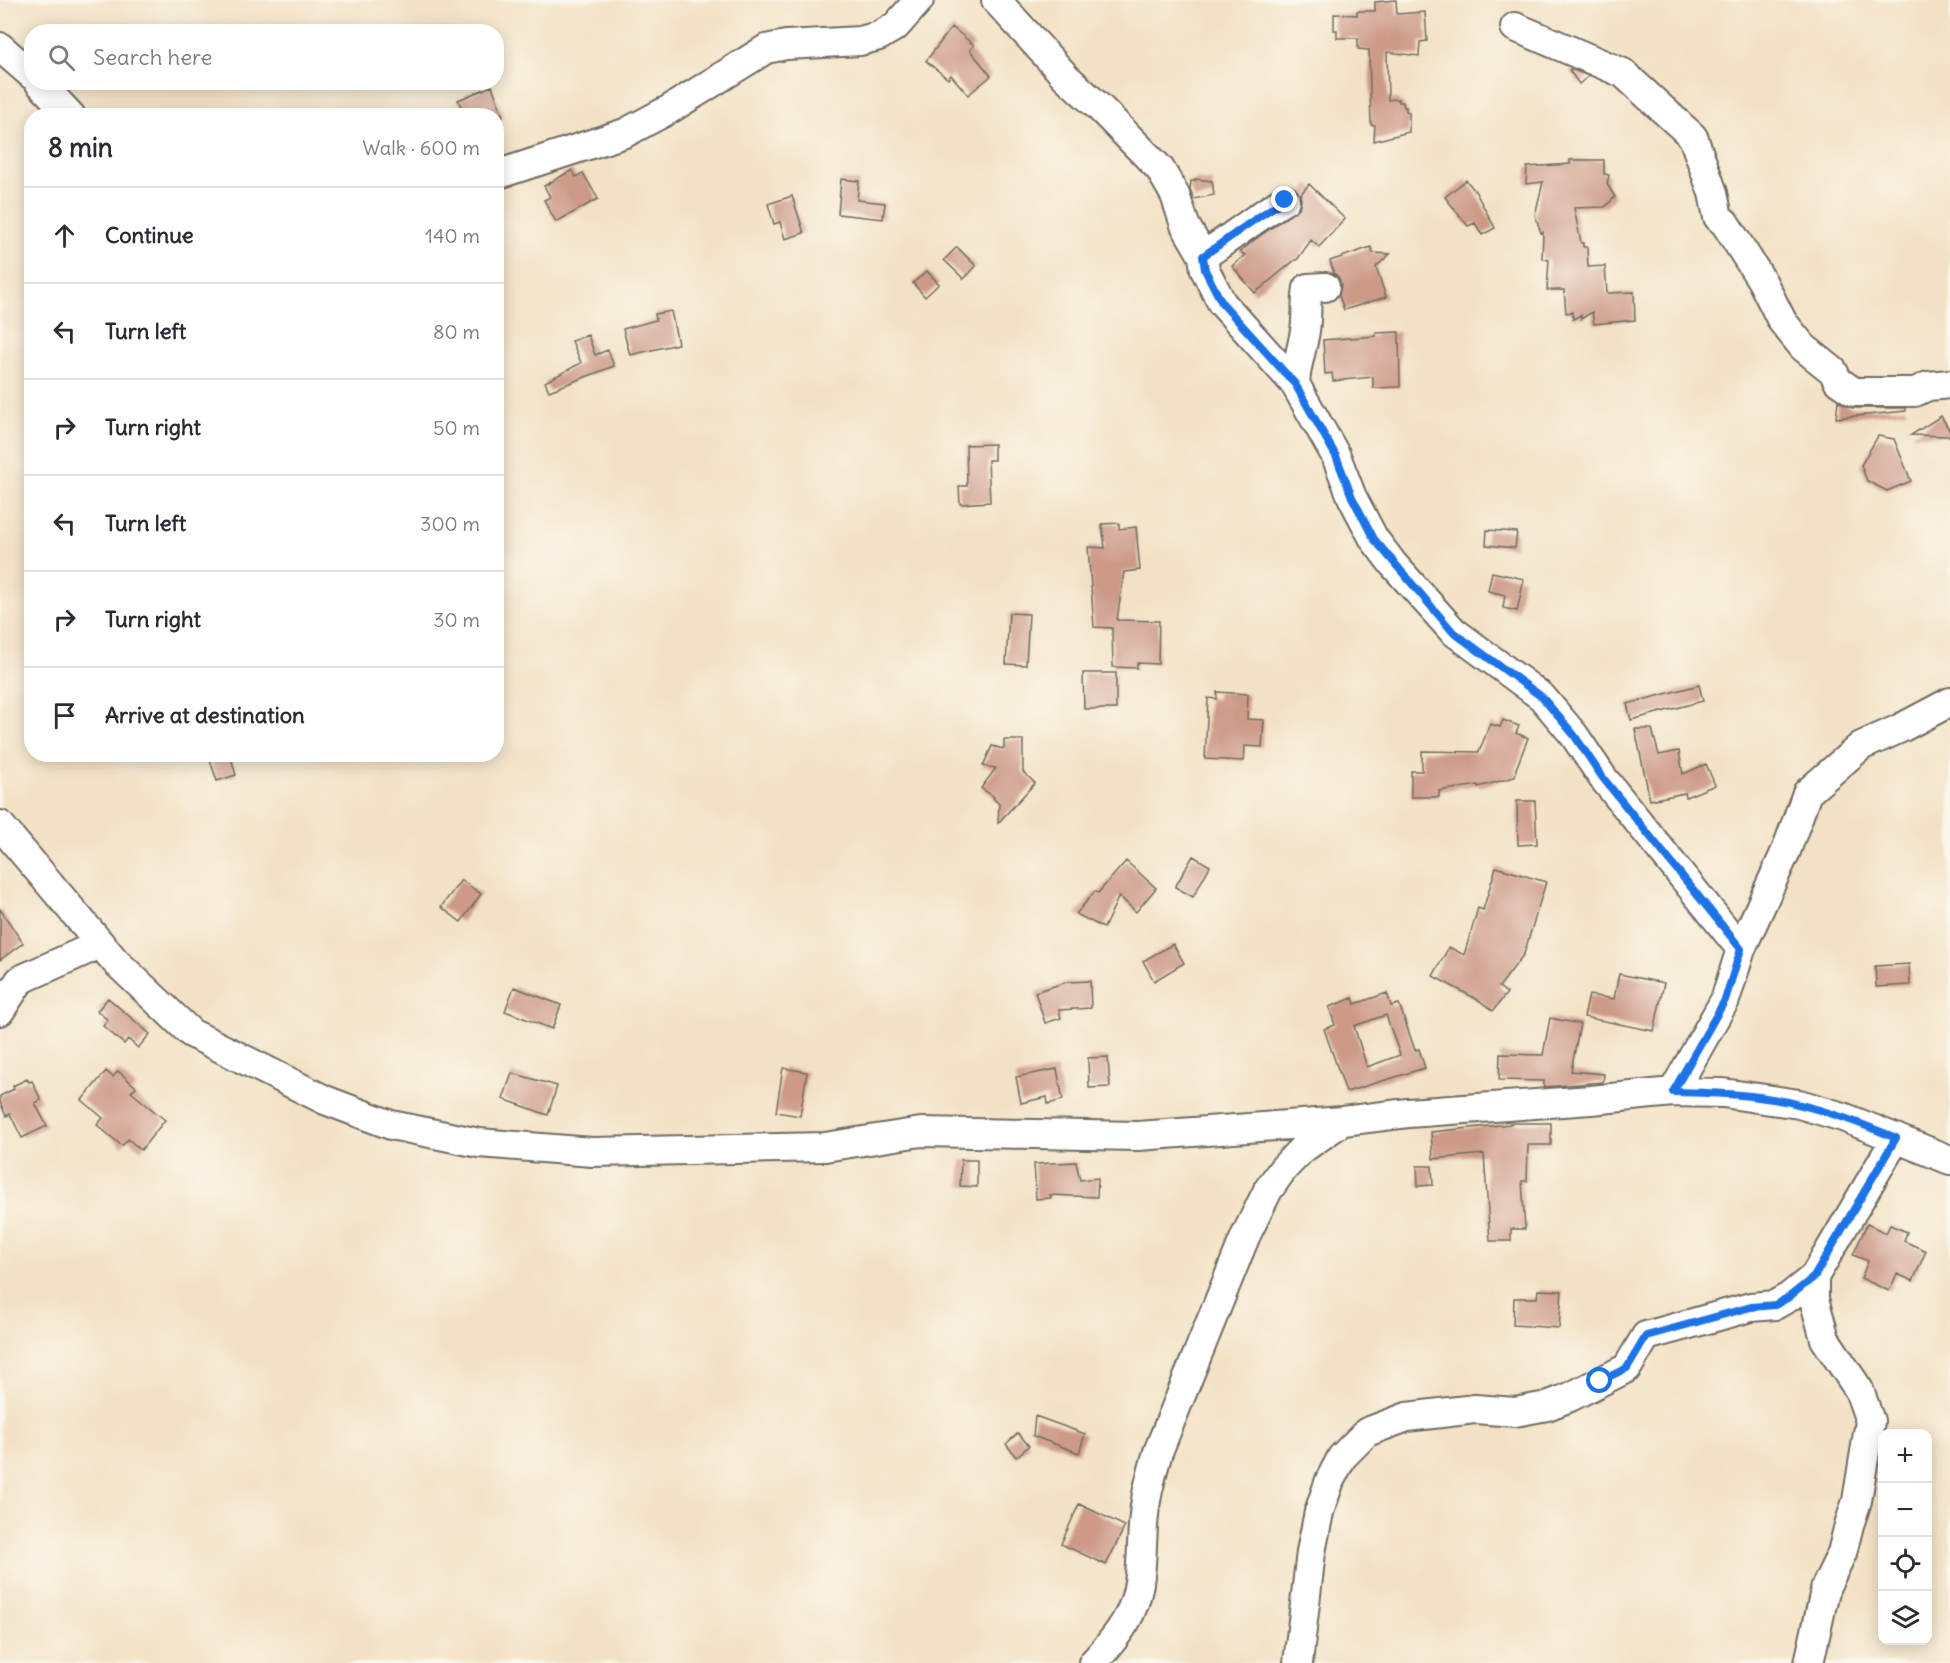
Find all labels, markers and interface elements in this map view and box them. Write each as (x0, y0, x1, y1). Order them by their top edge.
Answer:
search box (24, 24, 504, 90)
icon: search (45, 41, 78, 74)
text: Search here (93, 43, 212, 71)
text: 8 min (48, 131, 113, 164)
text: Walk · 600 m (362, 135, 480, 160)
route end (1271, 186, 1297, 212)
icon: ahead (48, 219, 81, 252)
text: Continue (105, 221, 194, 249)
text: 140 m (425, 223, 480, 248)
icon: left (48, 315, 81, 348)
text: Turn left (105, 317, 186, 345)
text: 80 m (433, 319, 480, 344)
icon: right (48, 411, 81, 444)
text: Turn right (105, 413, 201, 441)
text: 50 m (433, 415, 480, 440)
icon: left (48, 507, 81, 540)
text: Turn left (105, 509, 186, 537)
text: 300 m (420, 511, 480, 536)
icon: right (48, 603, 81, 636)
text: Turn right (105, 605, 201, 633)
text: 30 m (433, 607, 480, 632)
icon: arrive (48, 699, 81, 732)
text: Arrive at destination (105, 701, 305, 729)
route start (1586, 1367, 1612, 1393)
map controls (1878, 1429, 1932, 1645)
button: + (1878, 1429, 1932, 1483)
button: − (1878, 1483, 1932, 1537)
button: locate (1878, 1537, 1932, 1591)
button: layers (1878, 1591, 1932, 1645)

